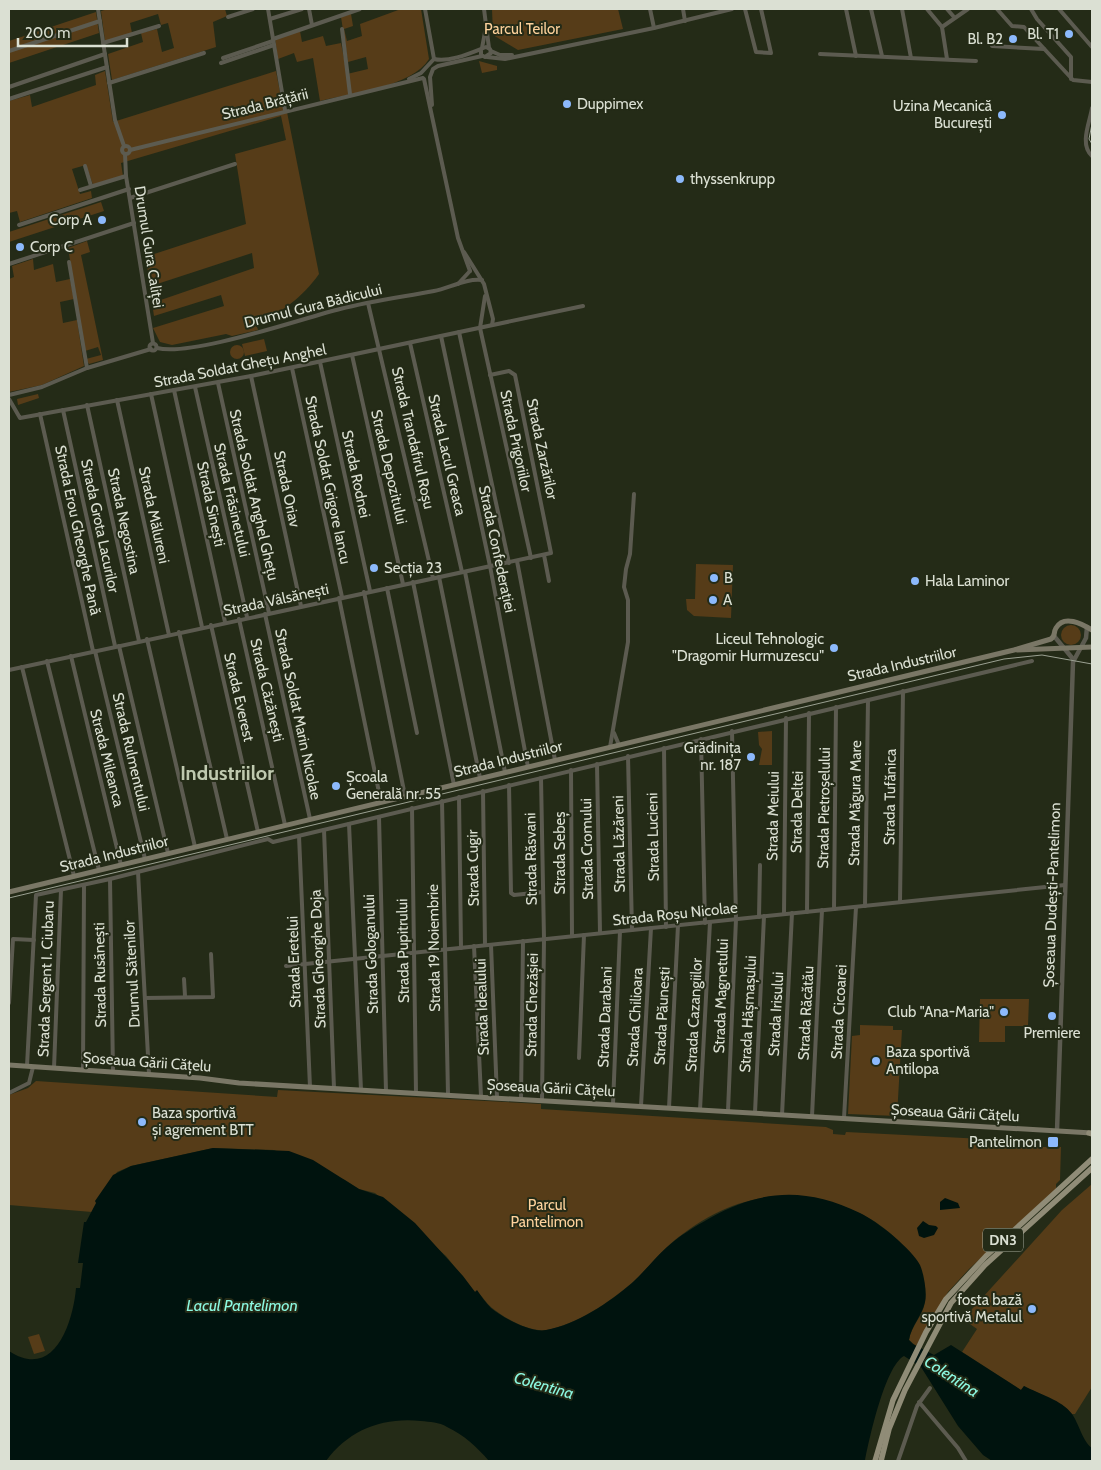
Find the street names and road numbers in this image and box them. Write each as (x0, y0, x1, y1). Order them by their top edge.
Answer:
street label: Strada Brățării (220, 85, 310, 124)
street label: Drumul Gura Caliței (129, 185, 168, 310)
street label: Drumul Gura Bădicului (242, 280, 384, 332)
street label: Strada Soldat Ghețu Anghel (152, 340, 328, 393)
street label: Strada Trandafirul Roșu (387, 365, 438, 511)
street label: Strada Prigoriilor (496, 388, 536, 494)
street label: Strada Lacul Greaca (424, 393, 470, 518)
street label: Strada Soldat Grigore Iancu (301, 394, 355, 566)
street label: Strada Zarzărilor (522, 397, 562, 501)
street label: Strada Soldat Anghel Ghețu (225, 408, 282, 583)
street label: Strada Depozitului (367, 408, 411, 526)
street label: Strada Rodnei (338, 429, 374, 519)
street label: Strada Frăsinetului (210, 441, 254, 559)
street label: Strada Erou Gheorghe Pană (51, 443, 105, 617)
street label: Strada Oriav (270, 449, 304, 530)
street label: Strada Grota Lacurilor (77, 457, 123, 595)
street label: Strada Sinești (192, 460, 229, 548)
street label: Strada Mălureni (135, 465, 173, 565)
street label: Strada Negostina (104, 466, 144, 577)
street label: Strada Confederației (474, 484, 519, 614)
street label: Strada Vâlsănești (222, 580, 331, 621)
street label: Strada Soldat Marin Nicolae (271, 627, 325, 802)
street label: Strada Căzănești (245, 637, 288, 744)
street label: Strada Industriilor (846, 643, 959, 685)
street label: Strada Everest (220, 651, 258, 743)
street label: Strada Rulmentului (109, 691, 153, 813)
street label: Strada Mileanca (86, 707, 128, 810)
street label: Strada Industriilor (452, 737, 564, 781)
street label: Strada Măgura Mare (845, 740, 865, 866)
street label: Strada Pietroșelului (814, 747, 835, 869)
street label: Strada Tufănica (880, 748, 900, 845)
street label: Strada Meiului (763, 771, 783, 861)
street label: Strada Deltei (787, 771, 807, 853)
street label: Strada Lucieni (643, 792, 663, 882)
street label: Strada Lăzăreni (609, 795, 629, 893)
street label: Strada Cromului (577, 798, 597, 900)
street label: Șoseaua Dudești-Pantelimon (1040, 802, 1065, 988)
street label: Strada Răsvani (521, 812, 541, 906)
street label: Strada Sebeș (551, 812, 570, 894)
street label: Strada Cugir (463, 829, 483, 907)
street label: Strada Industriilor (58, 832, 170, 876)
street label: Strada 19 Noiembrie (424, 884, 444, 1012)
street label: Strada Gheorghe Doja (307, 888, 329, 1029)
street label: Strada Gologanului (360, 894, 382, 1014)
street label: Strada Roșu Nicolae (612, 898, 739, 931)
street label: Strada Pupitrului (393, 899, 413, 1003)
street label: Strada Sergent I. Ciubaru (34, 901, 58, 1057)
street label: Strada Eretelui (283, 916, 305, 1008)
street label: Drumul Sătenilor (120, 919, 144, 1028)
street label: Strada Rusănești (90, 922, 111, 1028)
street label: Strada Magnetului (710, 938, 732, 1054)
street label: Strada Chezășiei (522, 953, 543, 1057)
street label: Strada Hășmașului (736, 955, 761, 1073)
street label: Strada Cazangiilor (682, 957, 706, 1072)
street label: Strada Idealului (471, 958, 493, 1056)
street label: Strada Cicoarei (828, 964, 850, 1060)
street label: Strada Răcătău (795, 965, 817, 1061)
street label: Strada Darabani (594, 966, 616, 1068)
street label: Strada Chilioara (623, 966, 647, 1067)
street label: Strada Păunești (650, 966, 675, 1066)
street label: Strada Irisului (765, 971, 787, 1057)
street label: Șoseaua Gării Cățelu (82, 1049, 212, 1076)
street label: Șoseaua Gării Cățelu (486, 1076, 616, 1101)
street label: Șoseaua Gării Cățelu (890, 1101, 1020, 1126)
road number: DN3 (983, 1228, 1023, 1252)

